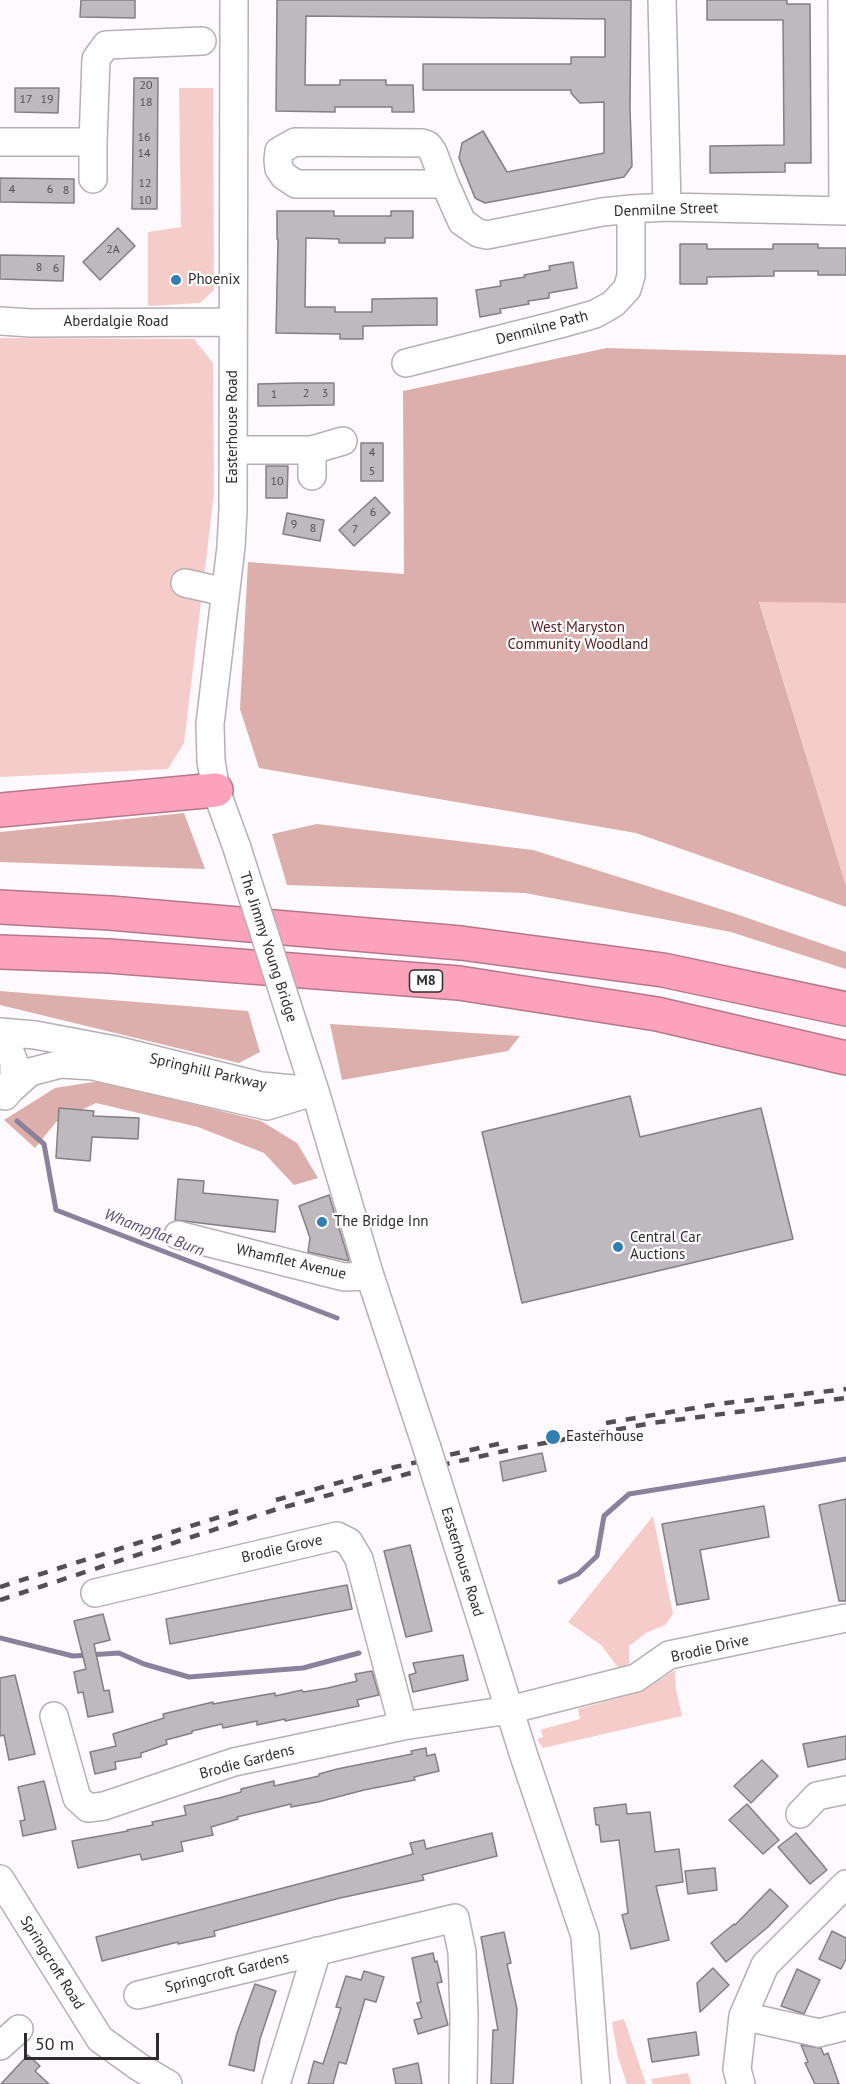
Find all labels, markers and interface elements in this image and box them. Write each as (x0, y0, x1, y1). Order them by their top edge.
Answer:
house number: 20 (139, 79, 153, 93)
house number: 17 (19, 93, 33, 107)
house number: 19 (40, 93, 54, 107)
house number: 18 (139, 96, 153, 110)
house number: 16 (137, 131, 151, 145)
house number: 14 (137, 147, 151, 161)
house number: 12 (138, 177, 152, 191)
house number: 4 (9, 183, 15, 197)
house number: 6 (47, 183, 53, 197)
house number: 8 (63, 184, 69, 198)
house number: 10 (138, 194, 152, 208)
street label: Denmilne Street (614, 199, 718, 221)
house number: 2A (106, 243, 120, 257)
house number: 8 (36, 261, 42, 275)
house number: 6 (53, 262, 59, 276)
place label: Phoenix (188, 271, 240, 289)
marker: Phoenix (169, 273, 183, 287)
street label: Denmilne Path (494, 307, 590, 349)
street label: Aberdalgie Road (64, 313, 168, 331)
street label: Easterhouse Road (224, 370, 242, 484)
house number: 2 (303, 387, 309, 401)
house number: 3 (322, 387, 328, 401)
house number: 1 (271, 388, 277, 402)
house number: 4 (369, 446, 375, 460)
house number: 5 (369, 465, 375, 479)
house number: 10 (270, 475, 284, 489)
house number: 6 (370, 506, 376, 520)
house number: 9 (291, 518, 297, 532)
house number: 8 (310, 522, 316, 536)
house number: 7 (352, 523, 358, 537)
park label: West Maryston Community Woodland (508, 619, 648, 654)
street label: The Jimmy Young Bridge (235, 870, 301, 1024)
road number: M8 (410, 970, 442, 992)
street label: Springhill Parkway (148, 1050, 268, 1094)
water label: Whampflat Burn (101, 1205, 207, 1261)
place label: The Bridge Inn (334, 1213, 429, 1231)
marker: The Bridge Inn (315, 1215, 329, 1229)
place label: Central Car Auctions (630, 1229, 701, 1264)
marker: Central Car Auctions (611, 1240, 625, 1254)
street label: Whamflet Avenue (234, 1241, 348, 1283)
marker: Easterhouse (544, 1428, 562, 1446)
place label: Easterhouse (566, 1428, 644, 1446)
street label: Easterhouse Road (437, 1505, 487, 1619)
street label: Brodie Grove (240, 1531, 324, 1567)
street label: Brodie Drive (669, 1631, 751, 1667)
street label: Brodie Gardens (198, 1741, 296, 1783)
street label: Springcroft Road (16, 1913, 88, 2013)
street label: Springcroft Gardens (163, 1949, 291, 1997)
scale bar (27, 2021, 162, 2059)
text: 50 m (35, 2032, 74, 2055)

